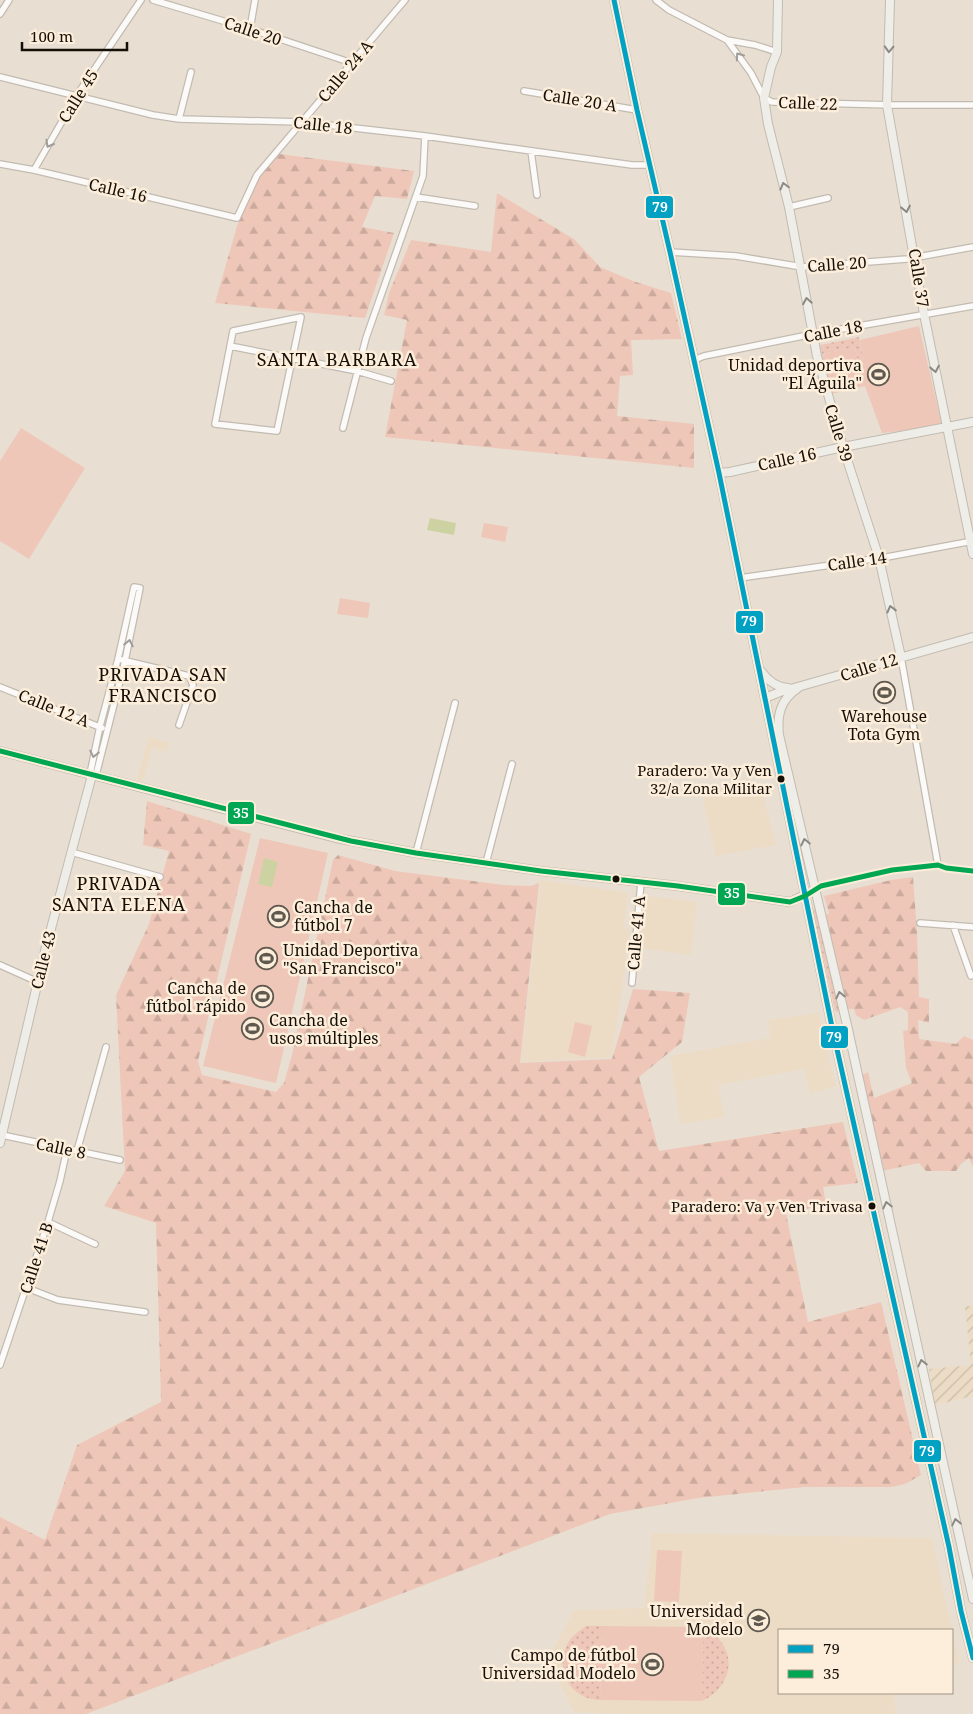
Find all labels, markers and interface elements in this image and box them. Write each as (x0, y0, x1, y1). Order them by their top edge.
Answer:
street label: Calle 20 (221, 11, 285, 51)
scale bar (22, 20, 128, 52)
text: 100 m (30, 26, 73, 46)
street label: Calle 24 A (313, 35, 378, 107)
one-way arrow (884, 45, 894, 53)
one-way arrow (736, 52, 745, 62)
street label: Calle 45 (53, 65, 103, 127)
street label: Calle 20 A (541, 83, 619, 117)
street label: Calle 22 (778, 91, 838, 115)
street label: Calle 18 (292, 111, 354, 139)
one-way arrow (45, 139, 55, 148)
street label: Calle 16 (87, 173, 149, 207)
one-way arrow (779, 181, 790, 190)
line badge: 79 (645, 195, 674, 219)
text: 79 (652, 197, 668, 216)
one-way arrow (901, 205, 911, 214)
street label: Calle 37 (903, 247, 935, 309)
street label: Calle 20 (807, 251, 867, 277)
one-way arrow (803, 296, 813, 305)
street label: Calle 18 (802, 315, 864, 347)
district label: SANTA BARBARA (257, 347, 417, 371)
place label: Unidad deportiva "El Águila" (728, 354, 862, 394)
sports icon: Unidad deportiva "El Águila" (866, 362, 890, 386)
one-way arrow (930, 365, 940, 374)
street label: Calle 39 (820, 401, 858, 465)
street label: Calle 16 (756, 442, 818, 476)
street label: Calle 14 (826, 546, 888, 576)
one-way arrow (886, 604, 897, 613)
line badge: 79 (735, 610, 764, 634)
text: 79 (741, 611, 757, 630)
one-way arrow (123, 638, 134, 647)
street label: Calle 12 (837, 648, 901, 686)
district label: PRIVADA SAN FRANCISCO (98, 662, 228, 707)
sports icon: Warehouse Tota Gym (872, 680, 896, 704)
street label: Calle 12 A (15, 684, 93, 732)
place label: Warehouse Tota Gym (841, 705, 927, 745)
one-way arrow (90, 749, 100, 758)
place label: Paradero: Va y Ven 32/a Zona Militar (637, 760, 772, 798)
marker: Paradero: Va y Ven 32/a Zona Militar (776, 774, 786, 784)
line badge: 35 (227, 801, 255, 825)
text: 35 (233, 803, 249, 822)
one-way arrow (800, 838, 811, 847)
district label: PRIVADA SANTA ELENA (52, 871, 186, 916)
unlabelled marker (611, 874, 621, 884)
line badge: 35 (717, 882, 746, 906)
text: 35 (724, 883, 740, 902)
street label: Calle 41 A (622, 894, 650, 971)
place label: Cancha de fútbol 7 (294, 896, 373, 936)
sports icon: Cancha de fútbol 7 (266, 904, 290, 928)
street label: Calle 43 (25, 928, 61, 991)
place label: Unidad Deportiva "San Francisco" (283, 939, 419, 979)
sports icon: Unidad Deportiva "San Francisco" (255, 947, 279, 971)
place label: Cancha de fútbol rápido (146, 977, 246, 1017)
sports icon: Cancha de fútbol rápido (250, 985, 274, 1009)
one-way arrow (835, 991, 846, 1000)
place label: Cancha de usos múltiples (269, 1009, 379, 1049)
sports icon: Cancha de usos múltiples (241, 1017, 265, 1041)
line badge: 79 (820, 1025, 849, 1049)
text: 79 (826, 1027, 842, 1046)
street label: Calle 8 (34, 1132, 88, 1164)
place label: Paradero: Va y Ven Trivasa (671, 1196, 863, 1216)
one-way arrow (882, 1200, 893, 1209)
marker: Paradero: Va y Ven Trivasa (867, 1201, 877, 1211)
street label: Calle 41 B (14, 1219, 58, 1297)
one-way arrow (917, 1359, 928, 1368)
line badge: 79 (913, 1439, 942, 1463)
text: 79 (919, 1441, 935, 1460)
one-way arrow (951, 1518, 962, 1527)
place label: Universidad Modelo (650, 1600, 743, 1640)
school or university icon: Universidad Modelo (747, 1608, 771, 1632)
legend (778, 1629, 953, 1694)
text: 79 (823, 1638, 840, 1658)
place label: Campo de fútbol Universidad Modelo (482, 1644, 636, 1684)
sports icon: Campo de fútbol Universidad Modelo (640, 1652, 664, 1676)
text: 35 (823, 1663, 840, 1683)

